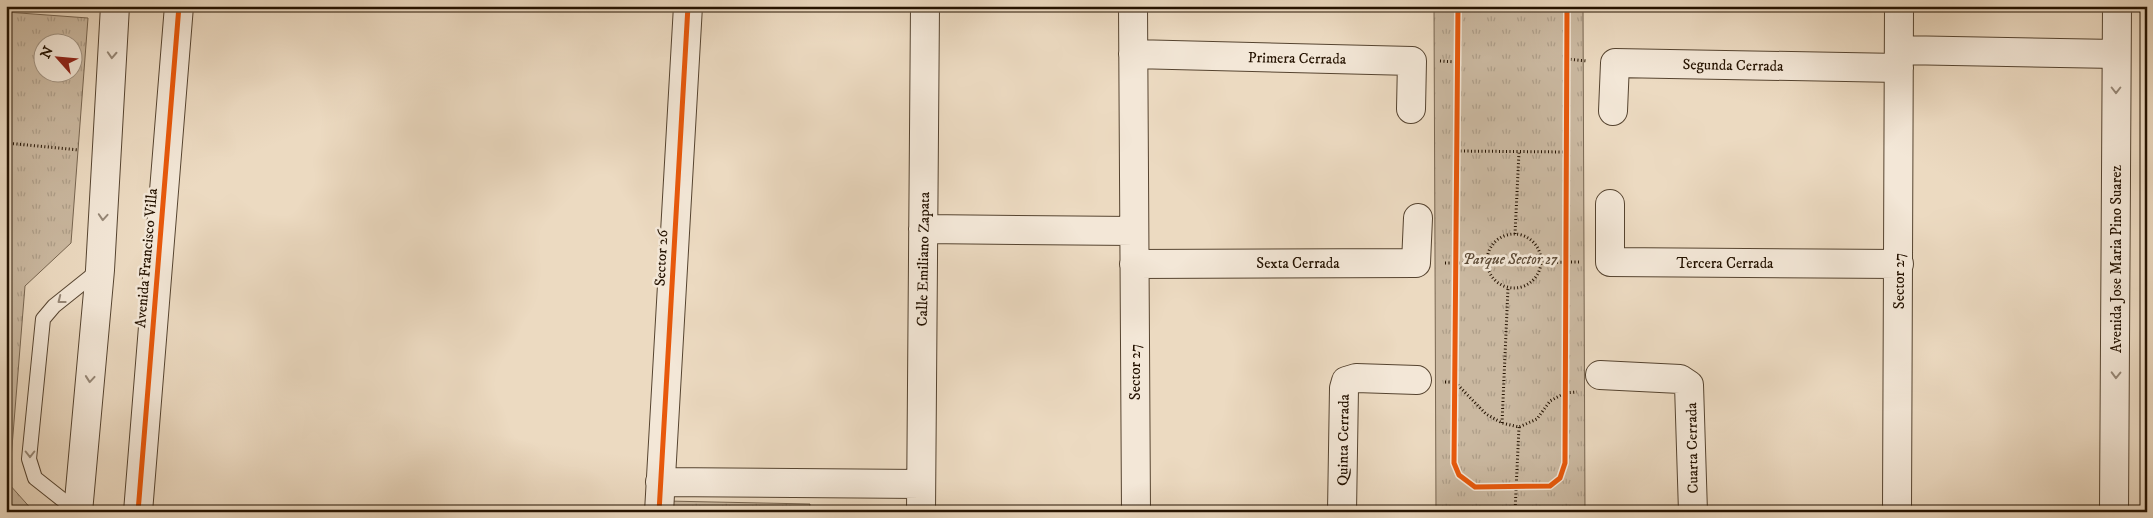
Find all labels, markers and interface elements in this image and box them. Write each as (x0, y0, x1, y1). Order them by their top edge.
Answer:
north arrow (32, 32, 82, 82)
text: N (37, 43, 58, 62)
street label: Primera Cerrada (1248, 48, 1347, 69)
one-way arrow (107, 51, 118, 59)
street label: Segunda Cerrada (1682, 55, 1784, 76)
one-way arrow (2111, 86, 2121, 94)
street label: Avenida Jose Maria Pino Suarez (2107, 165, 2126, 353)
street label: Avenida Francisco Villa (131, 187, 162, 329)
street label: Calle Emiliano Zapata (913, 191, 934, 326)
one-way arrow (98, 213, 109, 221)
street label: Sector 26 (651, 228, 673, 287)
park label: Parque Sector 27 (1463, 250, 1558, 269)
street label: Sector 27 (1890, 253, 1909, 309)
street label: Sexta Cerrada (1256, 254, 1340, 273)
street label: Tercera Cerrada (1676, 254, 1774, 273)
one-way arrow (58, 295, 67, 304)
street label: Sector 27 (1126, 344, 1145, 400)
one-way arrow (2110, 371, 2121, 379)
one-way arrow (85, 375, 96, 383)
street label: Quinta Cerrada (1333, 393, 1354, 486)
street label: Cuarta Cerrada (1682, 402, 1703, 494)
one-way arrow (25, 451, 35, 459)

